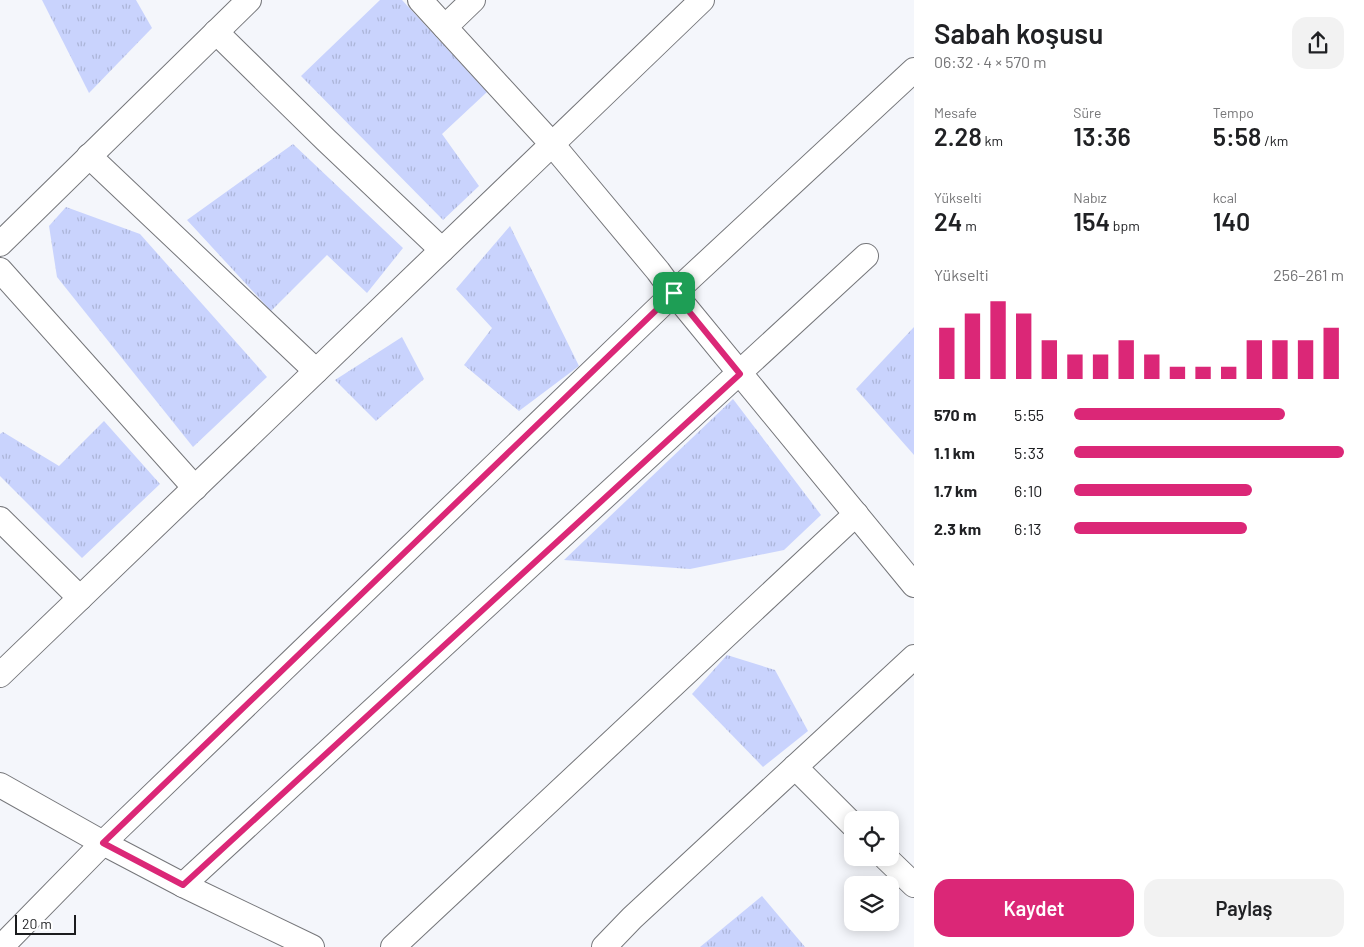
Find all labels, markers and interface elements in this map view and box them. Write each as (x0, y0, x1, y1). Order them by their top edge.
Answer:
text: Sabah koşusu (934, 16, 1103, 50)
button: share (1292, 17, 1344, 69)
text: 06:32 · 4 × 570 m (934, 52, 1047, 71)
text: Mesafe (934, 104, 977, 121)
text: Süre (1073, 104, 1102, 121)
text: Tempo (1213, 104, 1254, 121)
text: 2.28 (934, 121, 982, 151)
text: 13:36 (1073, 121, 1131, 151)
text: 5:58 (1213, 121, 1261, 151)
text: km (982, 132, 1003, 149)
text: /km (1261, 132, 1288, 149)
text: Yükselti (934, 189, 982, 206)
text: Nabız (1073, 189, 1107, 206)
text: kcal (1213, 189, 1237, 206)
text: 24 (934, 206, 962, 236)
text: 154 (1073, 206, 1110, 236)
text: 140 (1213, 206, 1250, 236)
text: m (962, 217, 977, 234)
text: bpm (1110, 217, 1140, 234)
text: Yükselti (934, 265, 988, 284)
text: 256–261 m (1273, 265, 1344, 284)
pin (653, 272, 695, 314)
icon: arrive (660, 279, 688, 307)
text: 570 m (934, 405, 976, 424)
text: 5:55 (1014, 405, 1044, 424)
text: 1.1 km (934, 443, 975, 462)
text: 5:33 (1014, 443, 1044, 462)
text: 1.7 km (934, 481, 977, 500)
text: 6:10 (1014, 481, 1042, 500)
text: 2.3 km (934, 519, 981, 538)
text: 6:13 (1014, 519, 1042, 538)
map controls (844, 811, 899, 931)
button: locate (844, 811, 899, 866)
button: layers (844, 876, 899, 931)
button: Kaydet (934, 879, 1134, 937)
button: Paylaş (1144, 879, 1344, 937)
scale bar (15, 912, 76, 935)
text: 20 m (22, 915, 52, 932)

